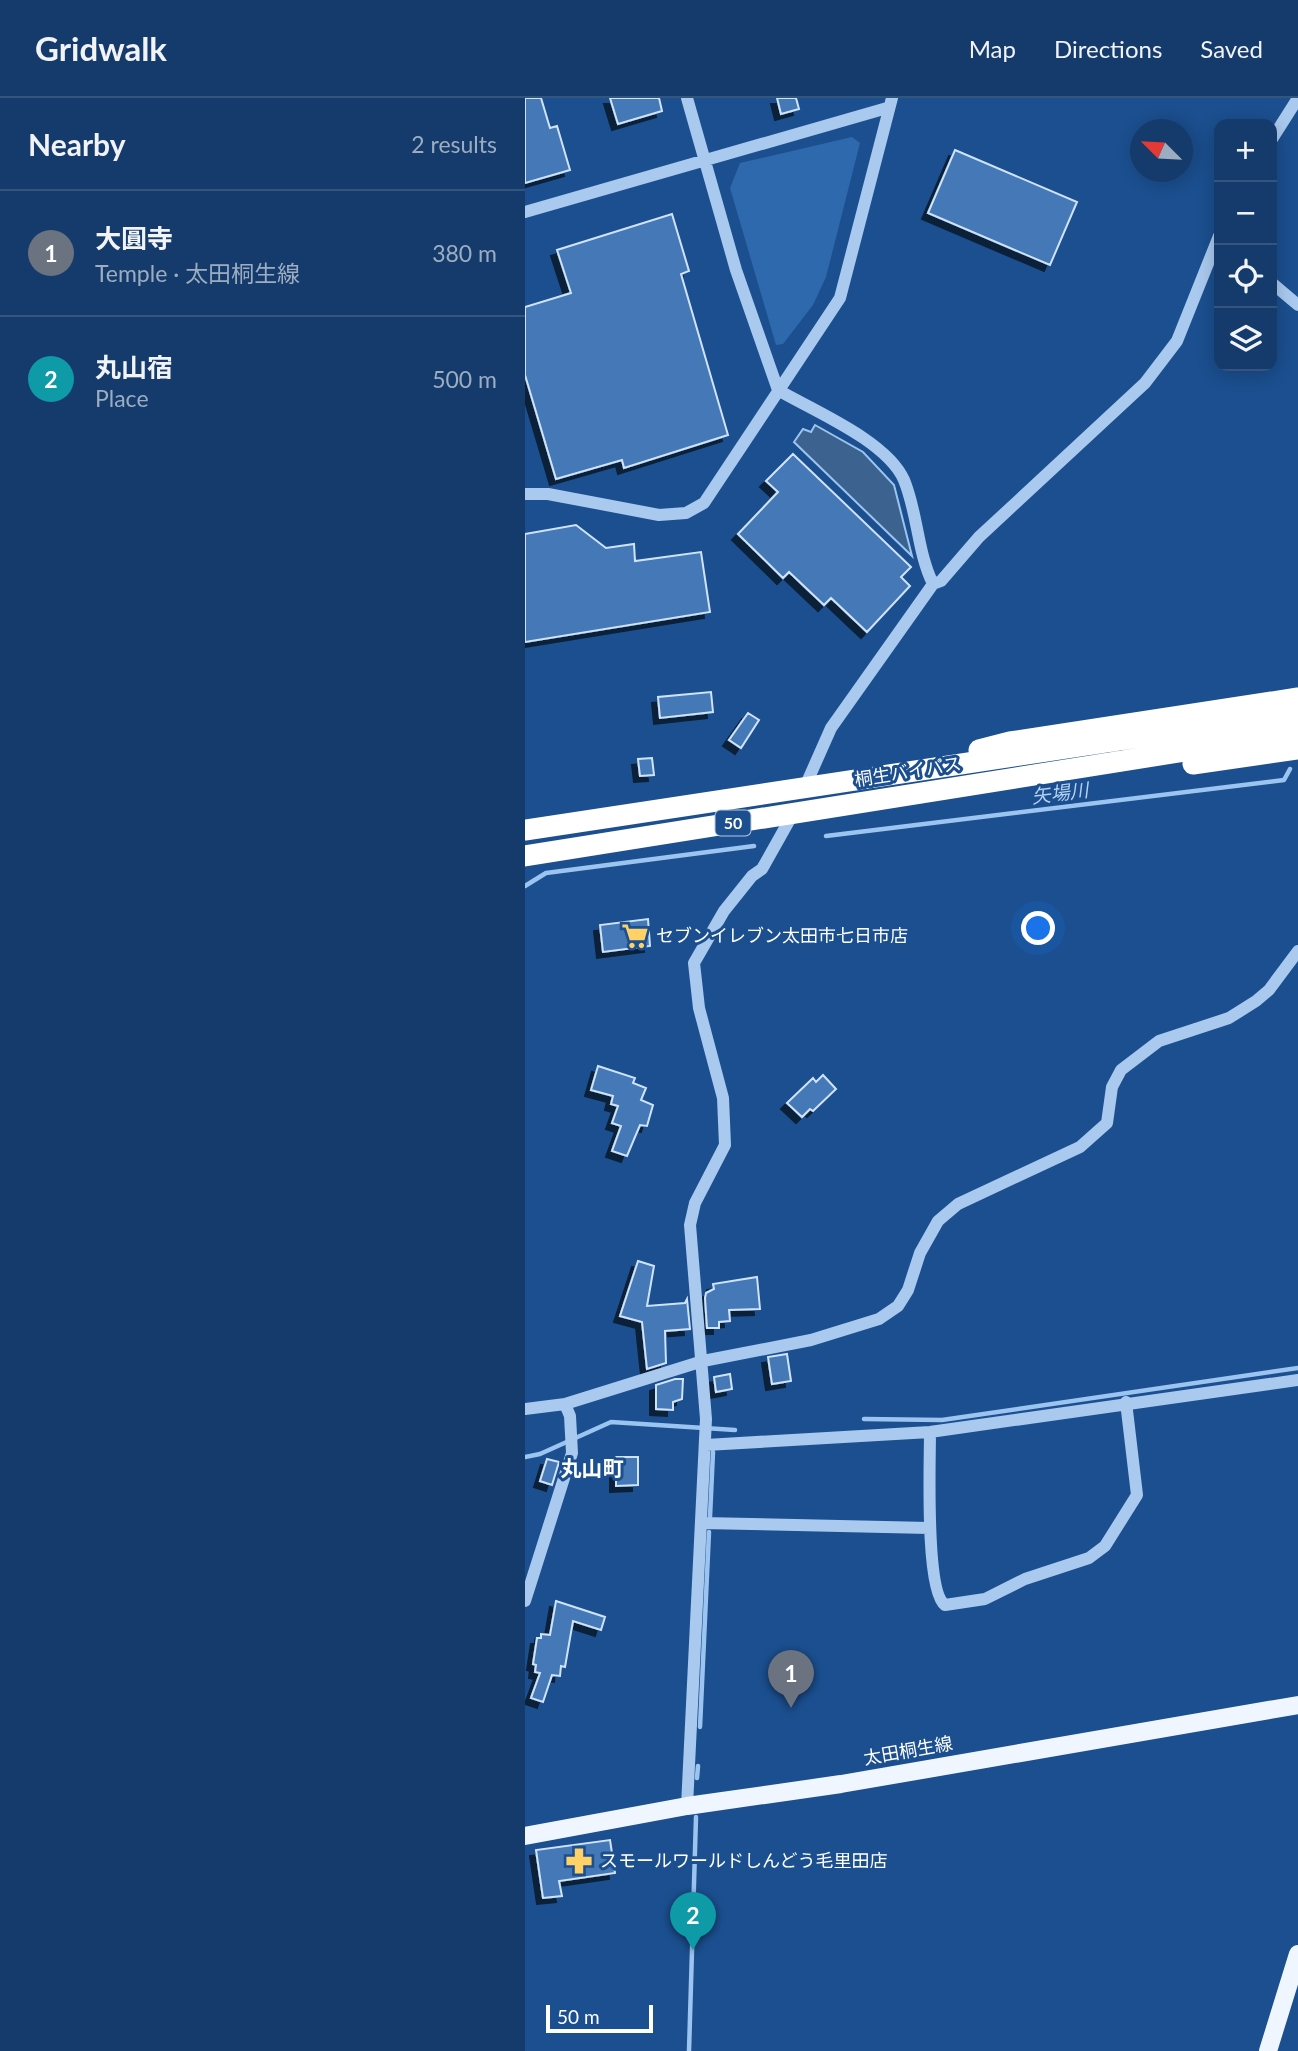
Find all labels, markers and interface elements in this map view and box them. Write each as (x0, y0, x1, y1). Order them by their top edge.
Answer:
text: Gridwalk (35, 28, 167, 68)
text: Map (969, 34, 1016, 63)
text: Directions (1054, 34, 1162, 63)
text: Saved (1200, 34, 1263, 63)
north arrow (1130, 119, 1193, 182)
map controls (1214, 119, 1277, 371)
button: + (1214, 119, 1277, 182)
text: Nearby (28, 126, 126, 162)
text: 2 results (411, 130, 497, 158)
button: − (1214, 182, 1277, 245)
text: 大圓寺 (95, 222, 173, 254)
text: 1 (44, 239, 58, 267)
text: 380 m (432, 239, 497, 267)
button: locate (1214, 245, 1277, 308)
text: Temple · 太田桐生線 (95, 259, 300, 287)
button: layers (1214, 308, 1277, 371)
text: 丸山宿 (95, 351, 173, 383)
text: 2 (44, 365, 58, 393)
text: 500 m (432, 365, 497, 393)
text: Place (95, 384, 149, 412)
street label: 桐生バイパス (853, 752, 963, 790)
water label: 矢場川 (1030, 777, 1092, 807)
road number: 50 (715, 810, 751, 836)
your location (1021, 911, 1055, 945)
supermarket icon: セブンイレブン太田市七日市店 (620, 921, 650, 951)
place label: セブンイレブン太田市七日市店 (656, 924, 908, 946)
district label: 丸山町 (561, 1455, 624, 1480)
pin: 1 (768, 1650, 814, 1708)
street label: 太田桐生線 (862, 1731, 954, 1769)
pharmacy icon: スモールワールドしんどう毛里田店 (564, 1846, 594, 1876)
place label: スモールワールドしんどう毛里田店 (600, 1849, 887, 1871)
pin: 2 (670, 1892, 716, 1950)
scale bar (546, 2002, 653, 2034)
text: 50 m (557, 2005, 600, 2028)

